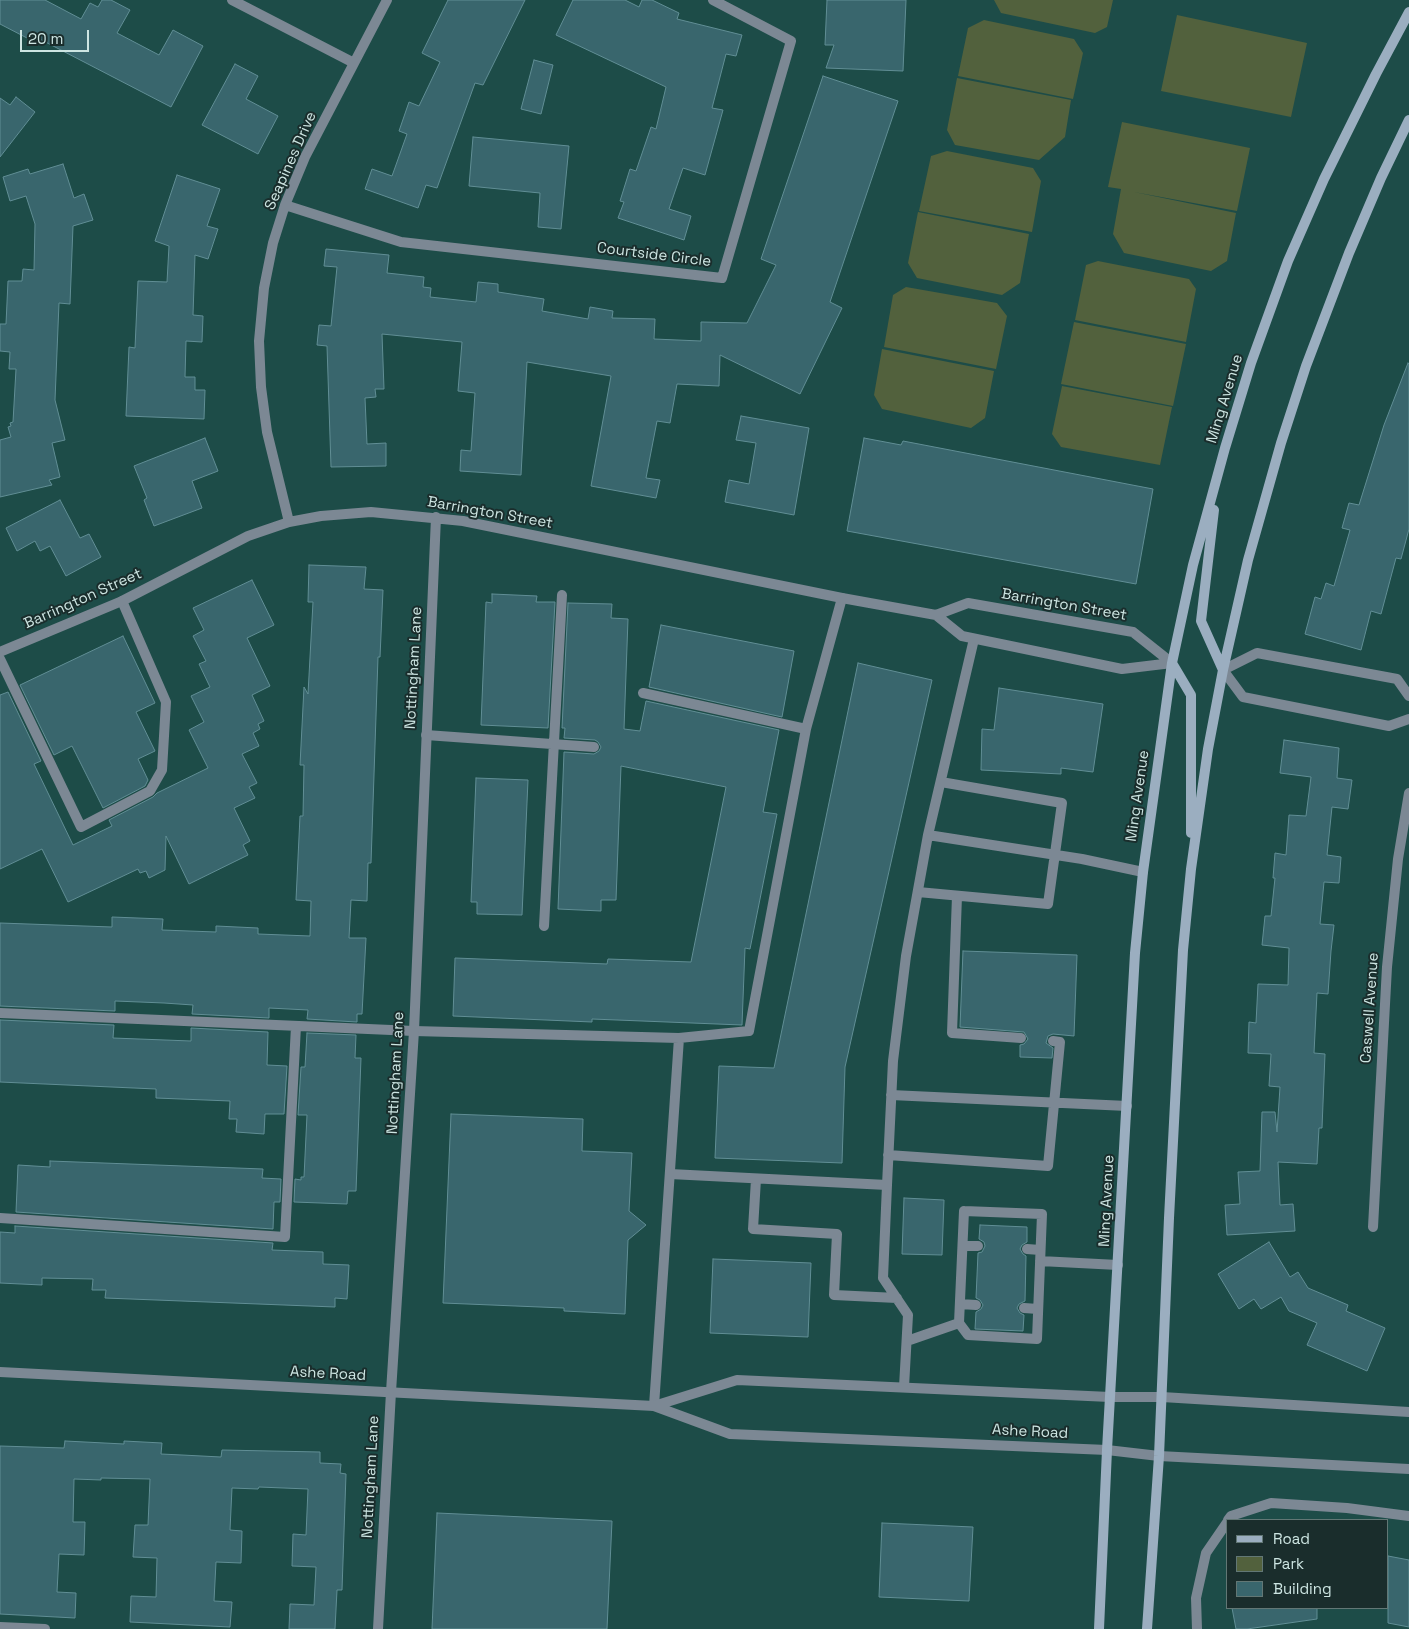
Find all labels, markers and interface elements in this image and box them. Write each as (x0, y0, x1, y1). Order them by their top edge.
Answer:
scale bar (22, 20, 91, 52)
text: 20 m (28, 29, 63, 48)
street label: Seapines Drive (261, 109, 321, 213)
street label: Courtside Circle (596, 239, 712, 271)
street label: Ming Avenue (1203, 352, 1247, 446)
street label: Barrington Street (426, 493, 554, 533)
street label: Barrington Street (21, 565, 145, 633)
street label: Barrington Street (1000, 585, 1128, 625)
street label: Nottingham Lane (402, 606, 426, 730)
street label: Ming Avenue (1123, 749, 1153, 843)
street label: Caswell Avenue (1357, 952, 1383, 1064)
street label: Nottingham Lane (384, 1011, 408, 1135)
street label: Ming Avenue (1096, 1154, 1118, 1248)
street label: Ashe Road (290, 1363, 366, 1385)
street label: Nottingham Lane (359, 1415, 383, 1539)
street label: Ashe Road (992, 1421, 1068, 1443)
legend (1226, 1519, 1389, 1609)
text: Road (1273, 1529, 1310, 1548)
text: Park (1273, 1554, 1304, 1573)
text: Building (1273, 1579, 1332, 1598)

